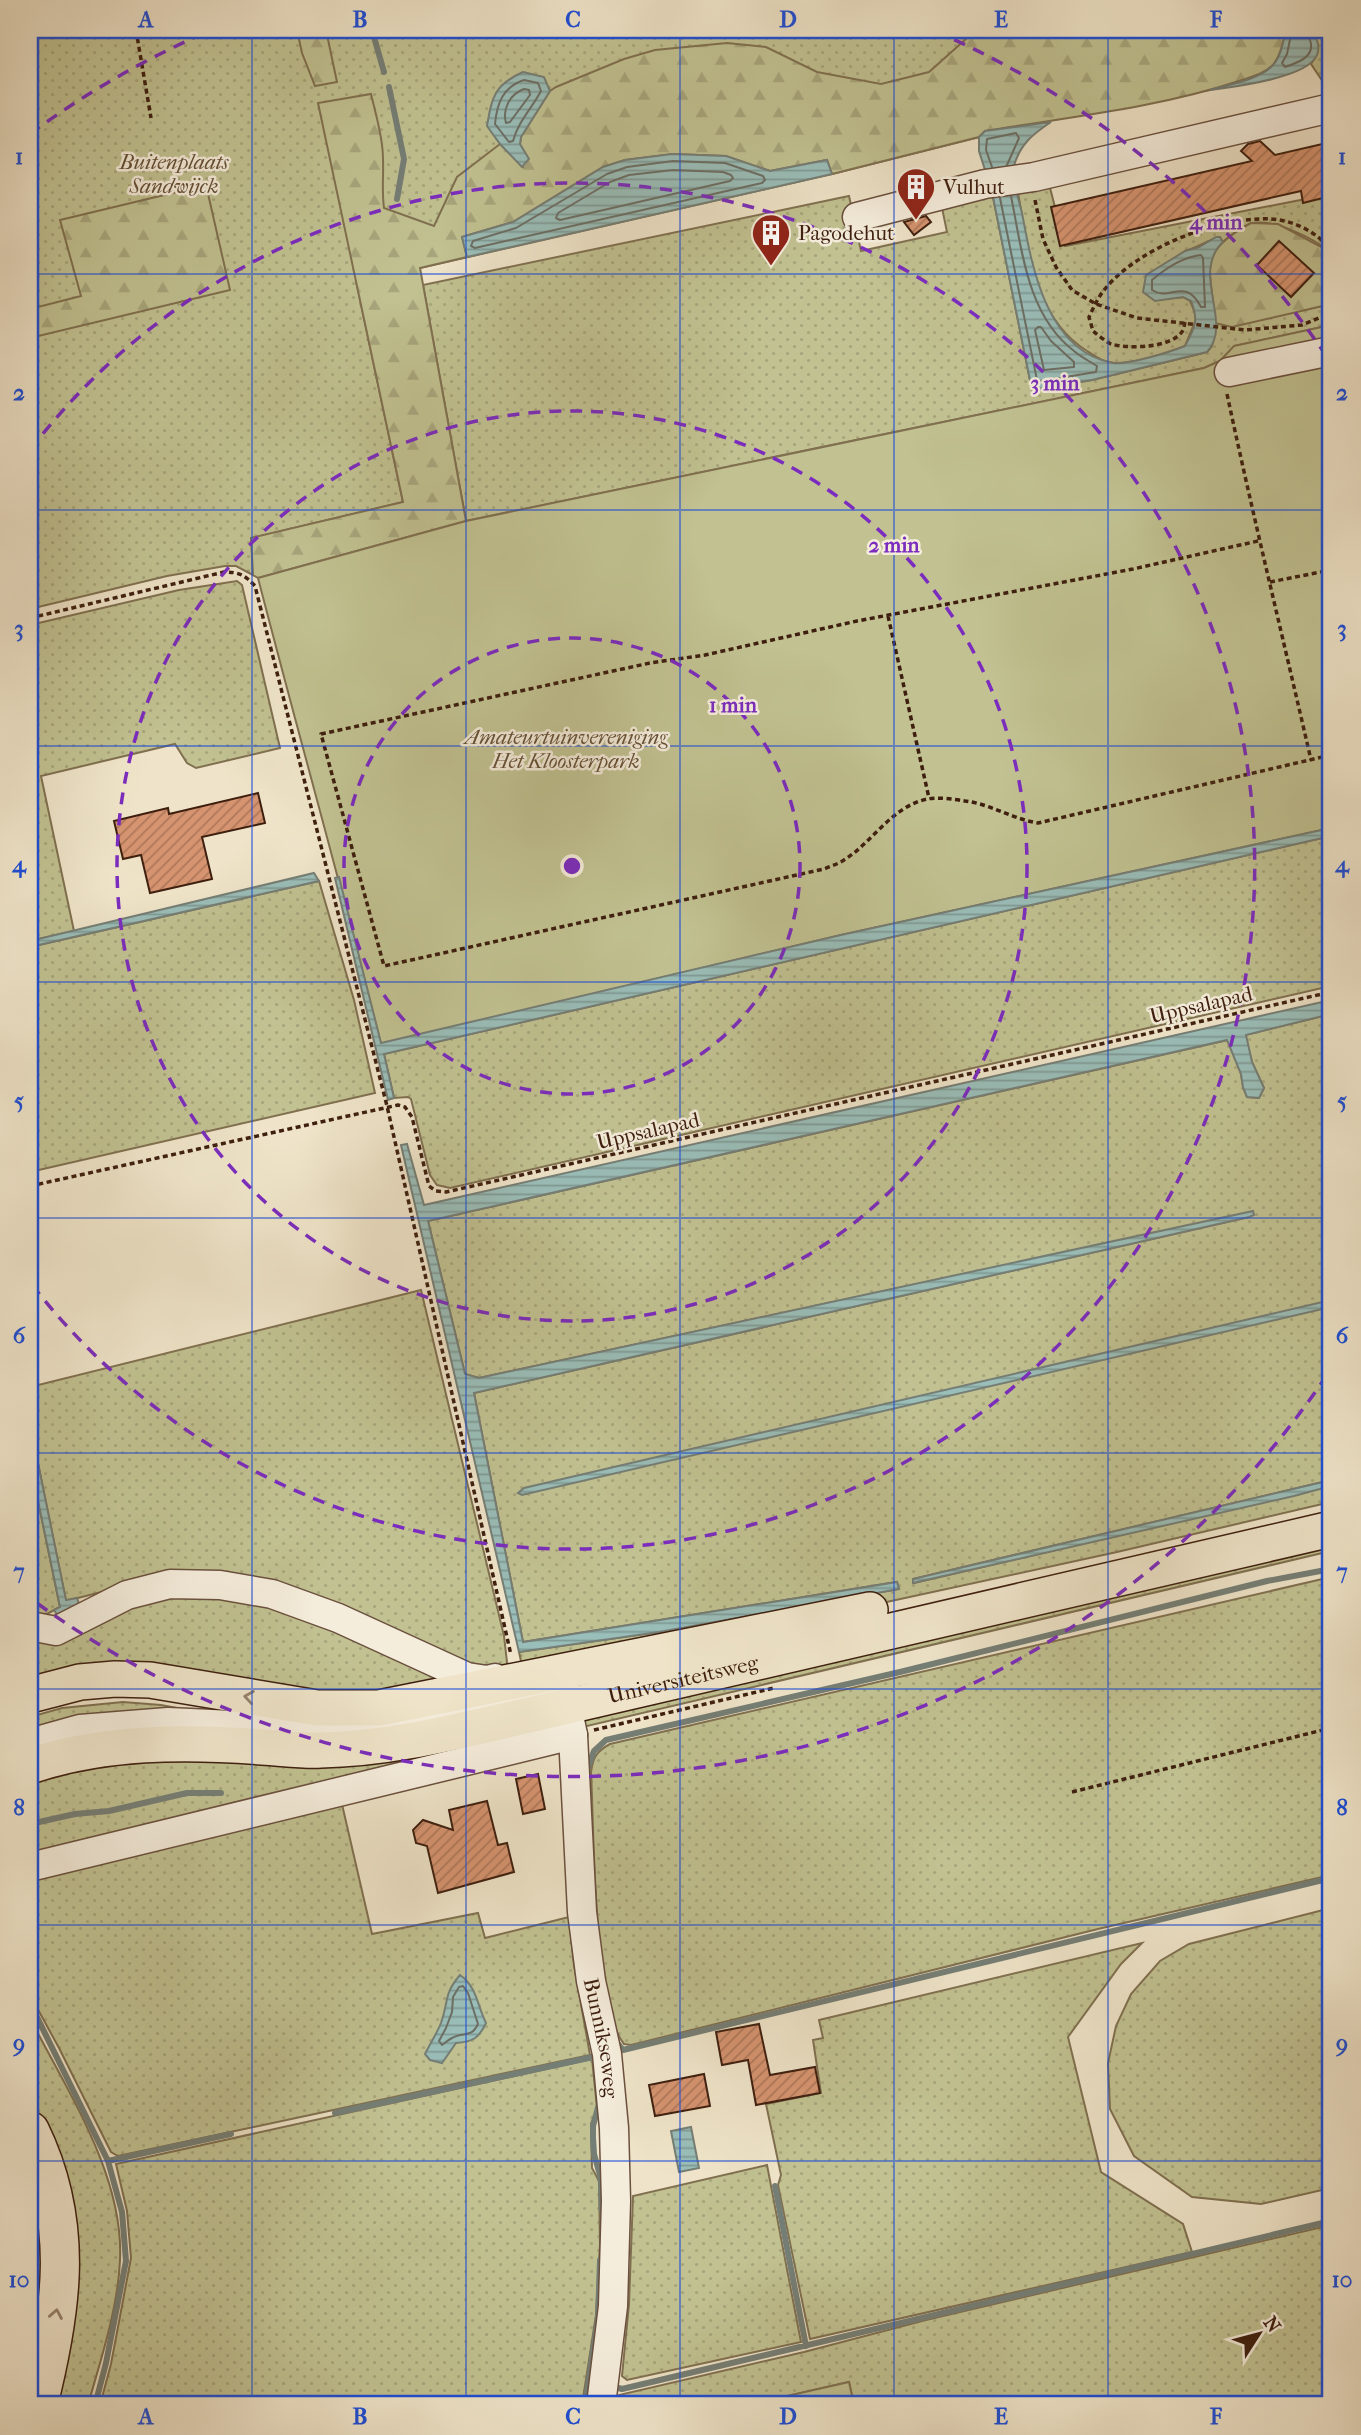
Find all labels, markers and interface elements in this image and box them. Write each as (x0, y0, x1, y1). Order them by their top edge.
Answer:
text: A (137, 6, 155, 33)
text: B (353, 6, 368, 33)
text: C (565, 6, 581, 33)
text: D (779, 6, 797, 33)
text: E (994, 6, 1008, 33)
text: F (1209, 6, 1223, 33)
text: 1 (15, 143, 23, 170)
text: 1 (1338, 143, 1346, 170)
park label: Buitenplaats Sandwijck (118, 150, 229, 198)
building icon: Vulhut (895, 166, 937, 221)
place label: Vulhut (942, 175, 1005, 199)
text: 4 min (1189, 210, 1243, 235)
building icon: Pagodehut (750, 212, 792, 267)
place label: Pagodehut (798, 221, 895, 245)
text: 3 min (1031, 371, 1080, 395)
text: 2 (13, 379, 25, 406)
text: 2 (1336, 379, 1348, 406)
text: 2 min (868, 533, 920, 557)
text: 3 (14, 615, 24, 642)
text: 3 (1337, 615, 1347, 642)
text: 1 min (709, 693, 758, 717)
park label: Amateurtuinvereniging Het Kloosterpark (462, 725, 668, 773)
text: 4 (11, 851, 27, 878)
text: 4 (1334, 851, 1350, 878)
centre of rings (560, 854, 584, 878)
street label: Uppsalapad (1147, 981, 1255, 1028)
text: 5 (14, 1087, 24, 1114)
text: 5 (1337, 1087, 1347, 1114)
street label: Uppsalapad (594, 1107, 702, 1154)
text: 6 (13, 1322, 26, 1349)
text: 6 (1336, 1322, 1349, 1349)
text: 7 (12, 1558, 25, 1585)
text: 7 (1335, 1558, 1348, 1585)
street label: Universiteitsweg (606, 1650, 761, 1708)
one-way arrow (243, 1690, 255, 1705)
text: 8 (13, 1794, 25, 1821)
text: 8 (1336, 1794, 1348, 1821)
street label: Bunnikseweg (579, 1976, 623, 2100)
text: 9 (12, 2030, 25, 2057)
text: 9 (1335, 2030, 1348, 2057)
text: 10 (9, 2266, 29, 2293)
text: 10 (1332, 2266, 1352, 2293)
north arrow (1224, 2298, 1294, 2368)
one-way arrow (48, 2308, 63, 2320)
text: N (1259, 2312, 1285, 2337)
text: A (137, 2403, 155, 2430)
text: B (353, 2403, 368, 2430)
text: C (565, 2403, 581, 2430)
text: D (779, 2403, 797, 2430)
text: E (994, 2403, 1008, 2430)
text: F (1209, 2403, 1223, 2430)

